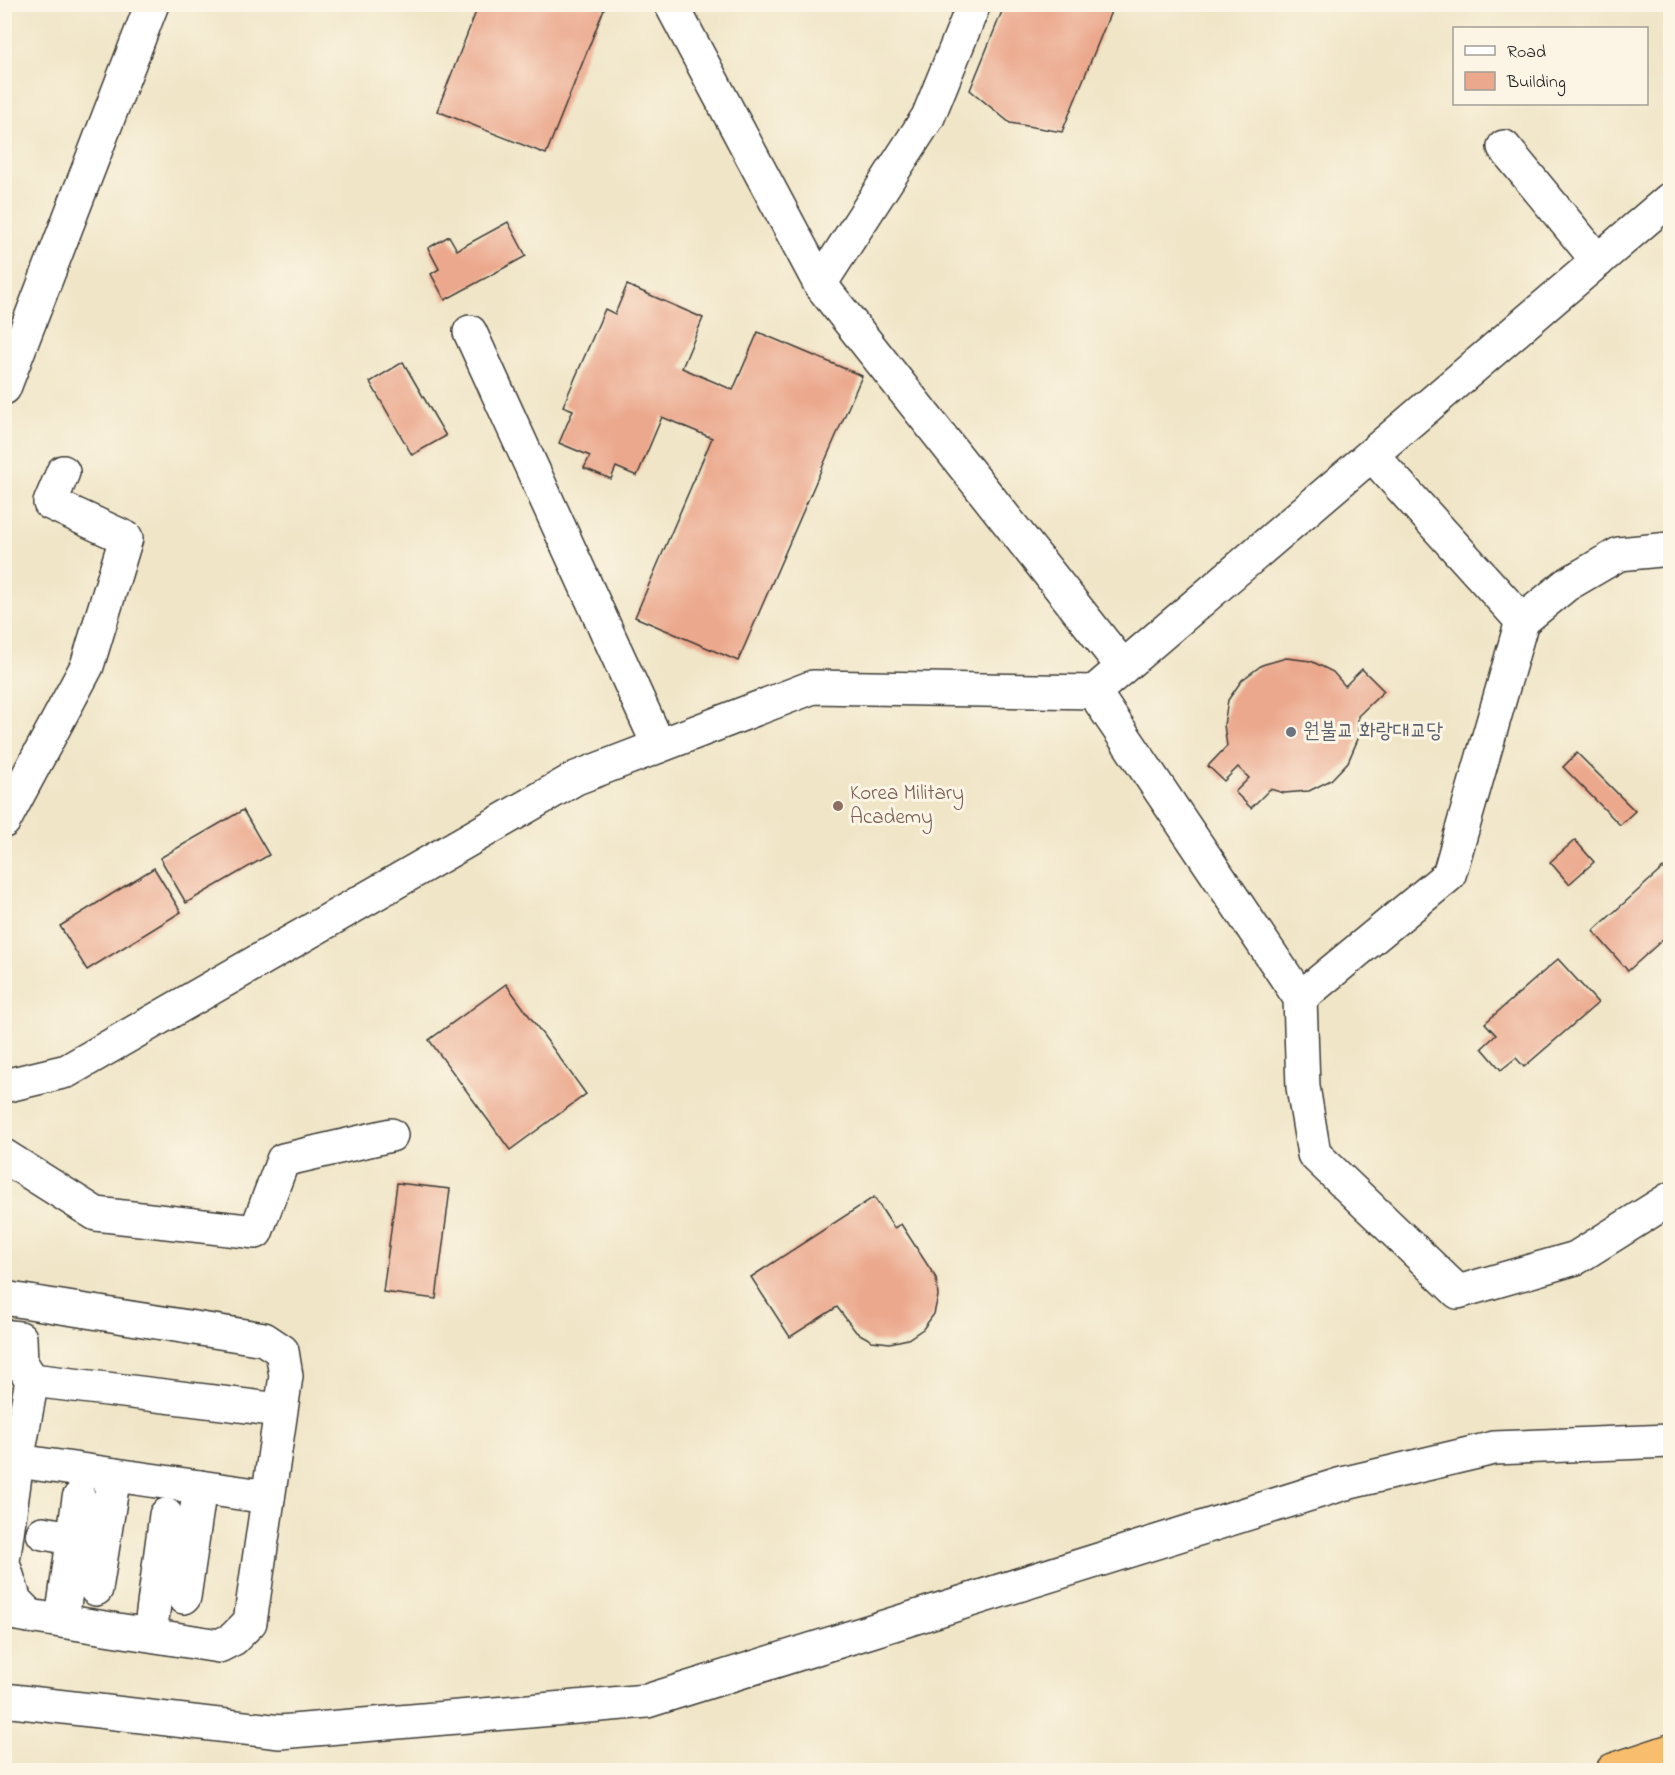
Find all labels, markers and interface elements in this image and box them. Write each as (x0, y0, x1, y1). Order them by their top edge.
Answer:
legend (1453, 27, 1648, 105)
text: Road (1507, 40, 1546, 66)
text: Building (1506, 70, 1566, 97)
place label: 원불교 화랑대교당 (1303, 717, 1444, 747)
marker: 원불교 화랑대교당 (1284, 725, 1298, 739)
place label: Korea Military Academy (850, 779, 964, 835)
marker: Korea Military Academy (831, 799, 845, 813)

